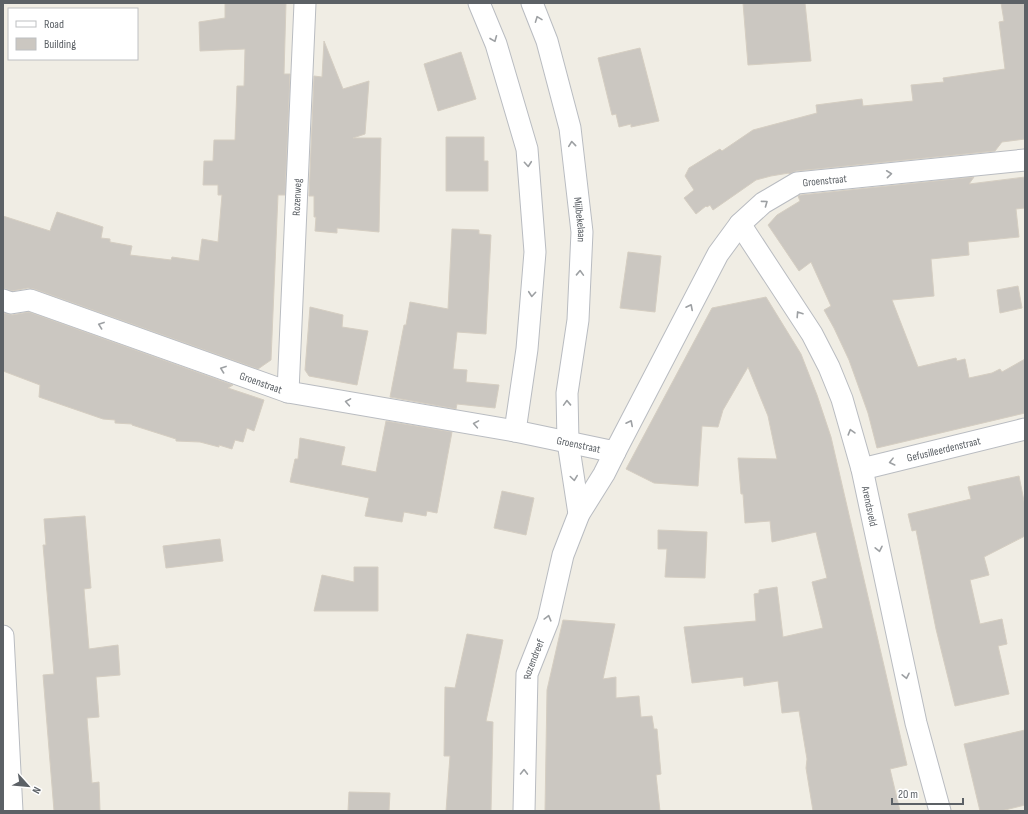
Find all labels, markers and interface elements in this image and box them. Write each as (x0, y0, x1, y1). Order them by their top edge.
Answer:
legend (8, 8, 138, 60)
one-way arrow (535, 15, 543, 23)
text: Road (44, 17, 64, 32)
one-way arrow (489, 36, 497, 43)
text: Building (44, 37, 76, 52)
one-way arrow (568, 141, 577, 147)
one-way arrow (523, 161, 532, 167)
one-way arrow (886, 169, 892, 178)
street label: Groenstraat (802, 172, 848, 189)
street label: Rozenweg (290, 178, 304, 216)
street label: Mijlbekelaan (571, 196, 588, 243)
one-way arrow (761, 200, 768, 208)
one-way arrow (575, 270, 584, 276)
one-way arrow (527, 291, 536, 297)
one-way arrow (685, 304, 693, 311)
one-way arrow (796, 311, 804, 318)
one-way arrow (97, 322, 104, 330)
one-way arrow (219, 366, 226, 374)
street label: Groenstraat (238, 369, 284, 397)
one-way arrow (345, 398, 351, 407)
one-way arrow (563, 400, 571, 406)
one-way arrow (473, 420, 479, 429)
one-way arrow (626, 420, 633, 427)
one-way arrow (847, 429, 856, 436)
street label: Groenstraat (555, 434, 602, 456)
street label: Gefusilleerdenstraat (905, 434, 983, 465)
one-way arrow (889, 457, 896, 466)
one-way arrow (569, 475, 578, 481)
street label: Arendsveld (859, 484, 880, 528)
one-way arrow (875, 545, 883, 552)
one-way arrow (544, 615, 552, 621)
street label: Rozendreef (521, 637, 547, 679)
one-way arrow (902, 673, 910, 679)
north arrow (8, 766, 48, 806)
one-way arrow (520, 769, 529, 775)
scale bar (892, 780, 963, 806)
text: N (29, 785, 44, 796)
text: 20 m (898, 787, 918, 802)

